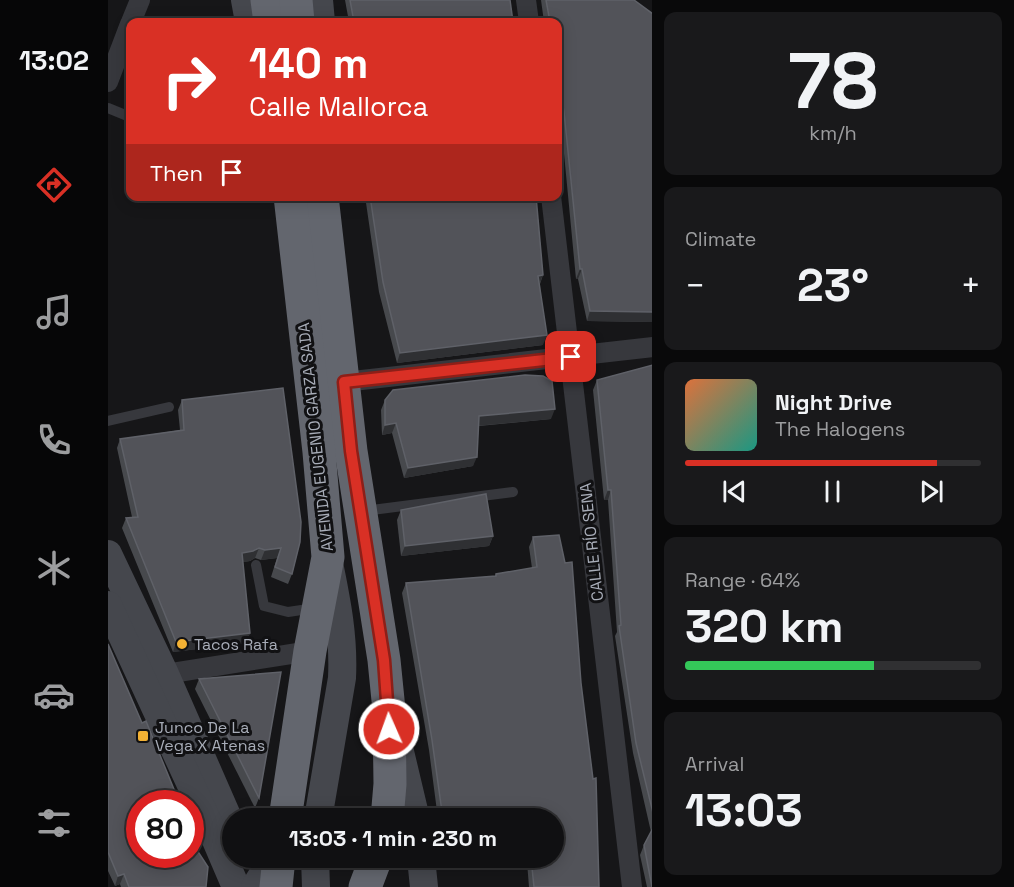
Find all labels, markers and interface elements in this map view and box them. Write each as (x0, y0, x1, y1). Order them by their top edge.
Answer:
text: 78 (788, 31, 878, 131)
text: 140 m (249, 37, 368, 90)
icon: right (150, 42, 228, 120)
text: 13:02 (19, 43, 89, 78)
text: Calle Mallorca (249, 89, 428, 124)
text: km/h (809, 120, 857, 146)
icon: arrive (215, 156, 248, 189)
text: Then (150, 159, 203, 187)
icon: directions (33, 164, 75, 206)
text: Climate (685, 226, 756, 252)
text: 23° (797, 257, 869, 314)
text: − (685, 265, 705, 307)
text: + (961, 265, 981, 307)
icon: music (33, 291, 75, 333)
street label: AVENIDA EUGENIO GARZA SADA (293, 321, 338, 552)
pin (545, 331, 596, 382)
icon: arrive (554, 340, 587, 373)
text: Night Drive (775, 388, 892, 416)
text: The Halogens (775, 416, 905, 442)
icon: phone (33, 419, 75, 461)
icon: previous (718, 475, 751, 508)
icon: pause (816, 475, 849, 508)
icon: next (915, 475, 948, 508)
street label: CALLE RÍO SENA (575, 482, 608, 602)
icon: climate (33, 547, 75, 589)
text: Range · 64% (685, 567, 800, 593)
text: 320 km (685, 598, 844, 655)
place label: Tacos Rafa (194, 634, 278, 655)
marker: Tacos Rafa (175, 637, 189, 651)
icon: car (33, 674, 75, 716)
position arrow (357, 697, 421, 761)
place label: Junco De La Vega X Atenas (155, 717, 265, 756)
marker: Junco De La Vega X Atenas (136, 729, 150, 743)
text: Arrival (685, 751, 744, 777)
text: 13:03 (685, 782, 803, 839)
speed limit sign: 80 (126, 790, 204, 868)
icon: filters (33, 802, 75, 844)
text: 13:03 · 1 min · 230 m (289, 824, 497, 852)

